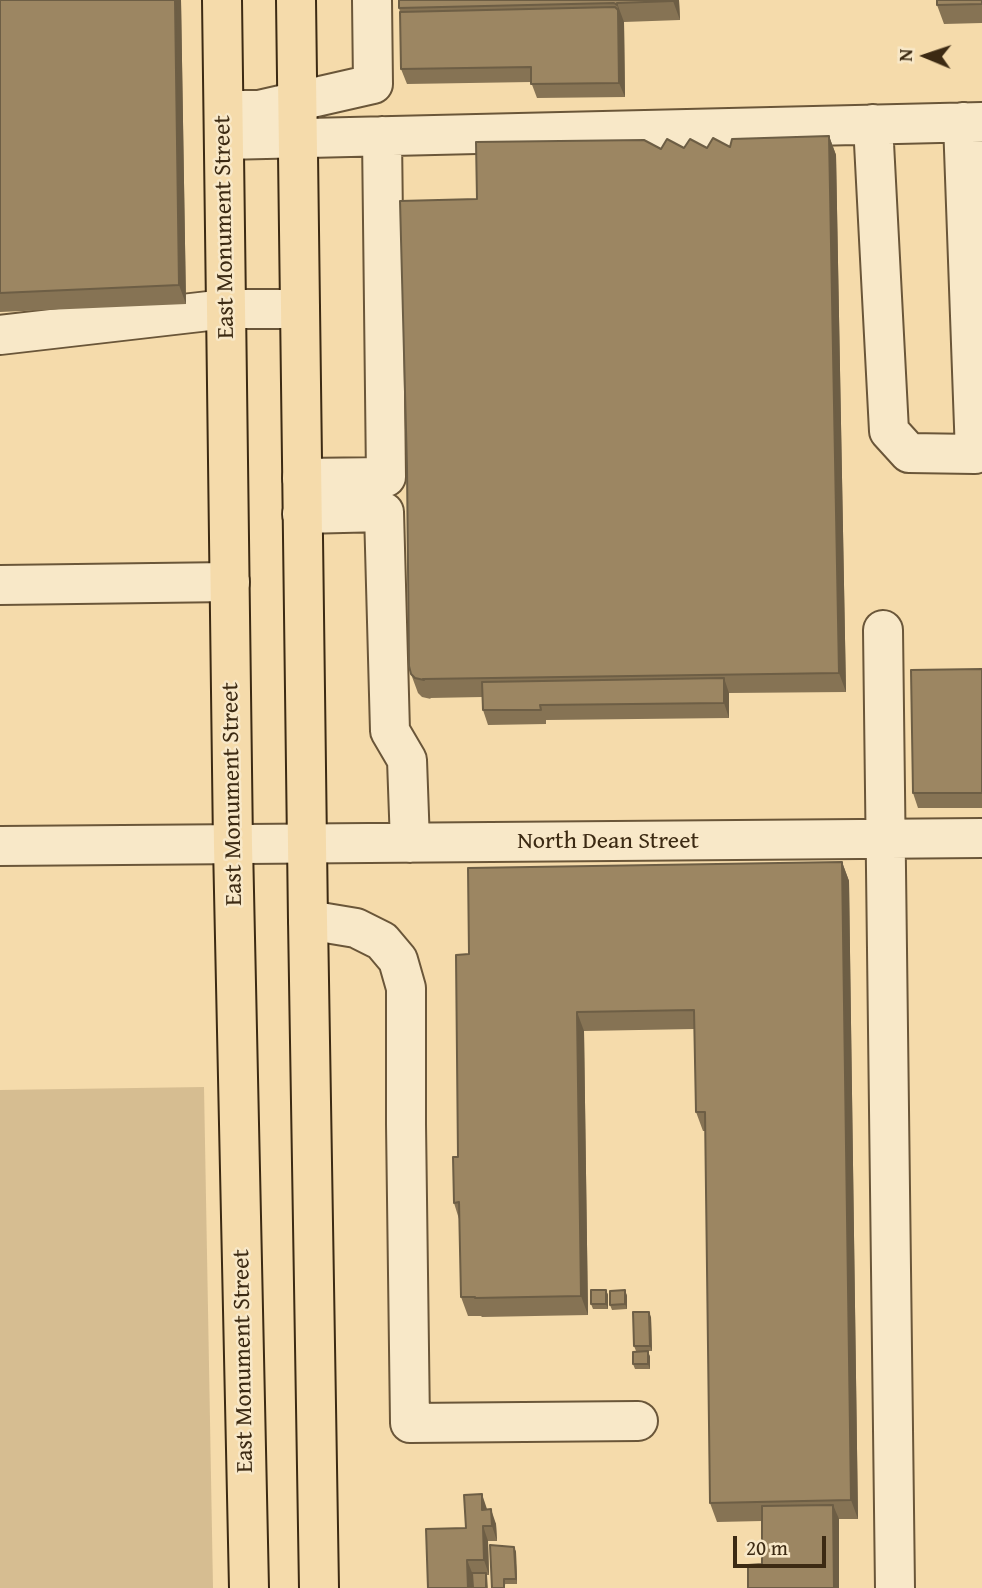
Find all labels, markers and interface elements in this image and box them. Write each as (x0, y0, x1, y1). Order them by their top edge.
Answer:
north arrow (891, 21, 961, 91)
text: N (891, 48, 919, 62)
street label: East Monument Street (209, 115, 241, 339)
street label: East Monument Street (217, 682, 249, 906)
street label: North Dean Street (517, 828, 699, 856)
street label: East Monument Street (228, 1249, 260, 1473)
scale bar (737, 1522, 830, 1566)
text: 20 m (746, 1532, 788, 1563)

